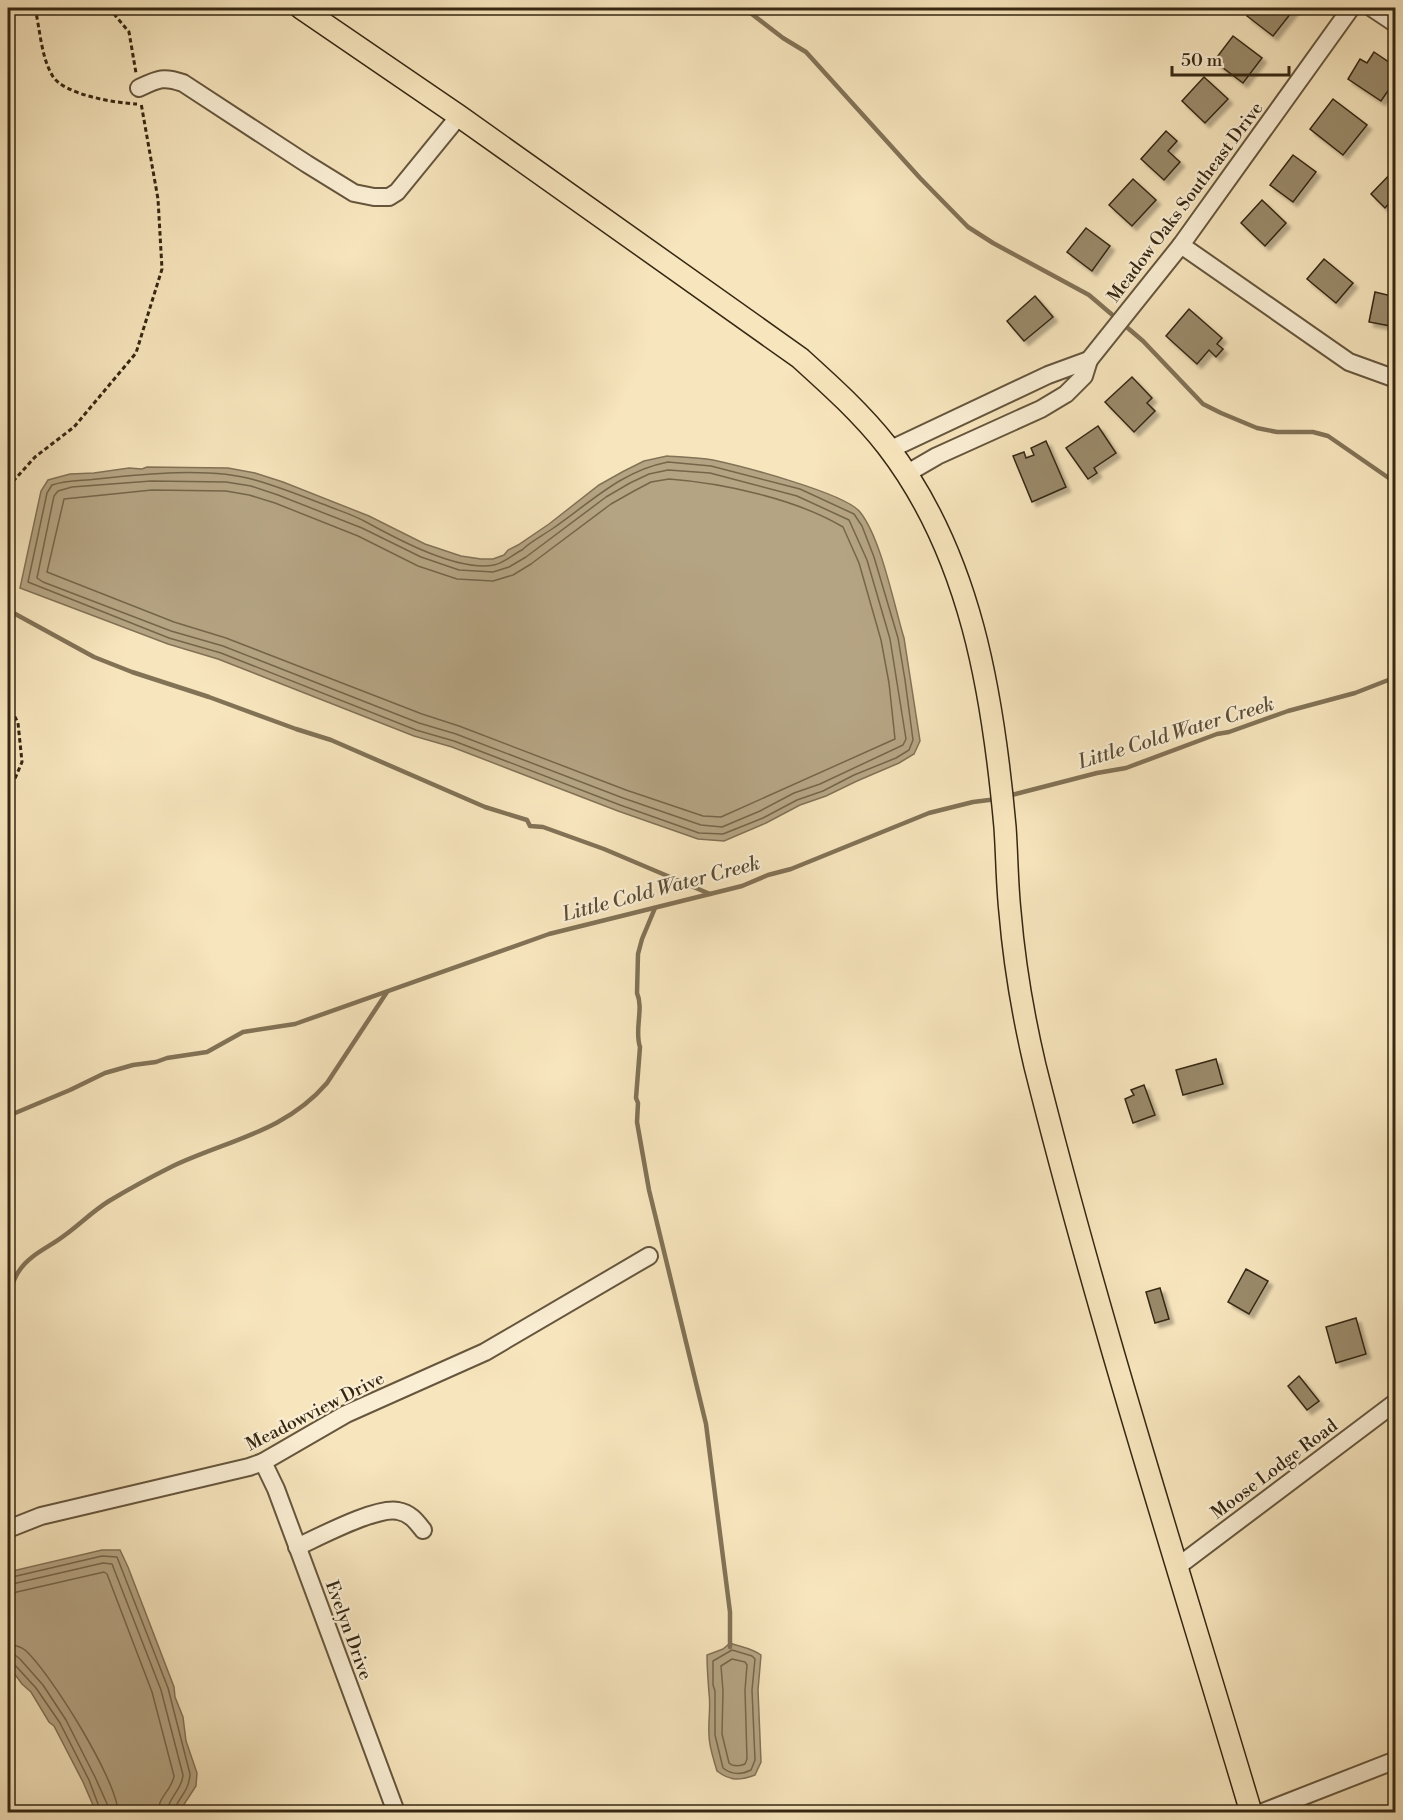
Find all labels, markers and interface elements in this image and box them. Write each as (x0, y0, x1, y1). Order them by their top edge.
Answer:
scale bar (1172, 39, 1289, 77)
text: 50 m (1181, 49, 1223, 72)
street label: Meadow Oaks Southeast Drive (1102, 97, 1268, 307)
water label: Little Cold Water Creek (1075, 692, 1277, 775)
water label: Little Cold Water Creek (559, 851, 763, 928)
street label: Meadowview Drive (242, 1367, 388, 1456)
street label: Moose Lodge Road (1206, 1414, 1343, 1525)
street label: Evelyn Drive (320, 1577, 377, 1683)

